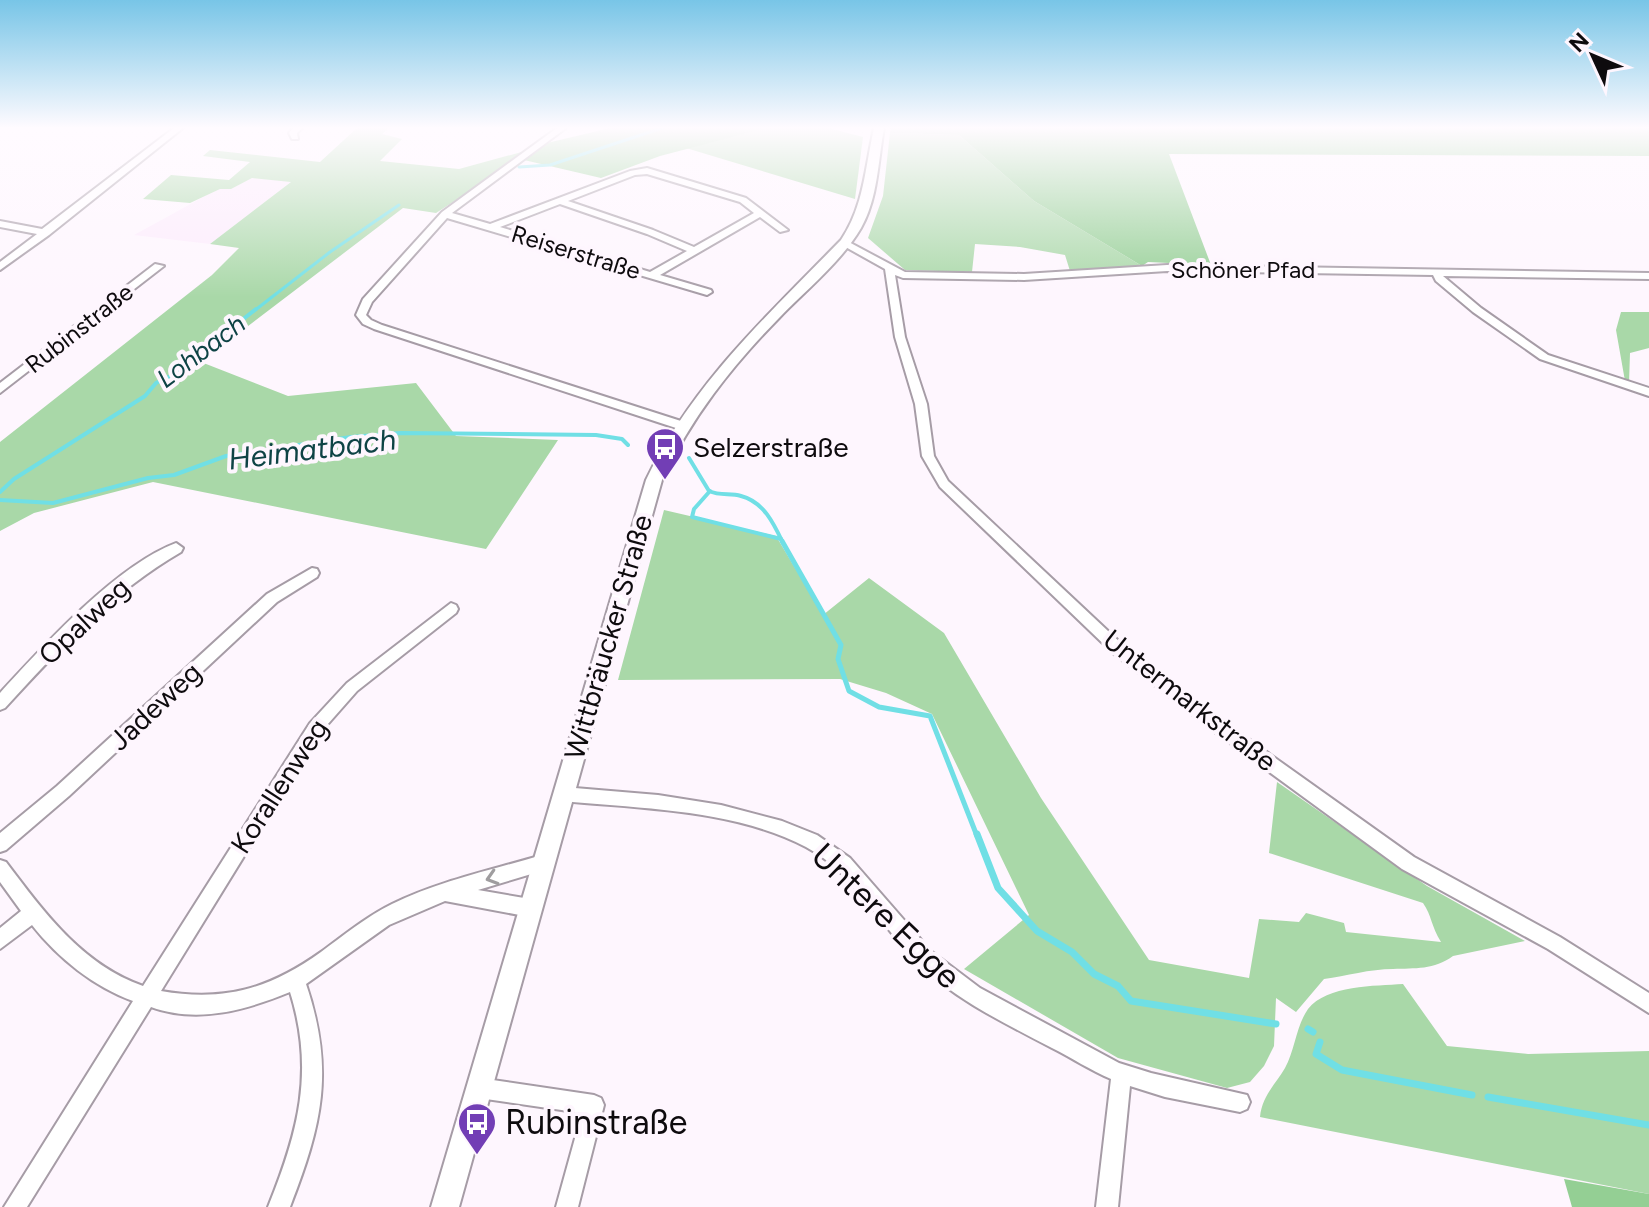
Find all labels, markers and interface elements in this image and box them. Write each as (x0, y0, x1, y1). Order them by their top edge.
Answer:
north arrow (1553, 16, 1633, 96)
text: N (1563, 27, 1595, 58)
street label: Reiserstraße (508, 219, 644, 285)
street label: Schöner Pfad (1171, 255, 1315, 284)
street label: Rubinstraße (19, 277, 139, 379)
water label: Lohbach (151, 307, 251, 395)
water label: Heimatbach (226, 420, 398, 478)
bus stop icon: Selzerstraße (644, 426, 686, 481)
place label: Selzerstraße (693, 430, 849, 464)
street label: Wittbräucker Straße (557, 511, 659, 763)
street label: Opalweg (31, 570, 137, 672)
street label: Untermarkstraße (1097, 622, 1283, 778)
street label: Jadeweg (102, 655, 208, 757)
street label: Korallenweg (223, 712, 335, 860)
street label: Untere Egge (803, 835, 969, 997)
one-way arrow (485, 869, 499, 885)
bus stop icon: Rubinstraße (456, 1101, 498, 1156)
place label: Rubinstraße (505, 1102, 687, 1143)

